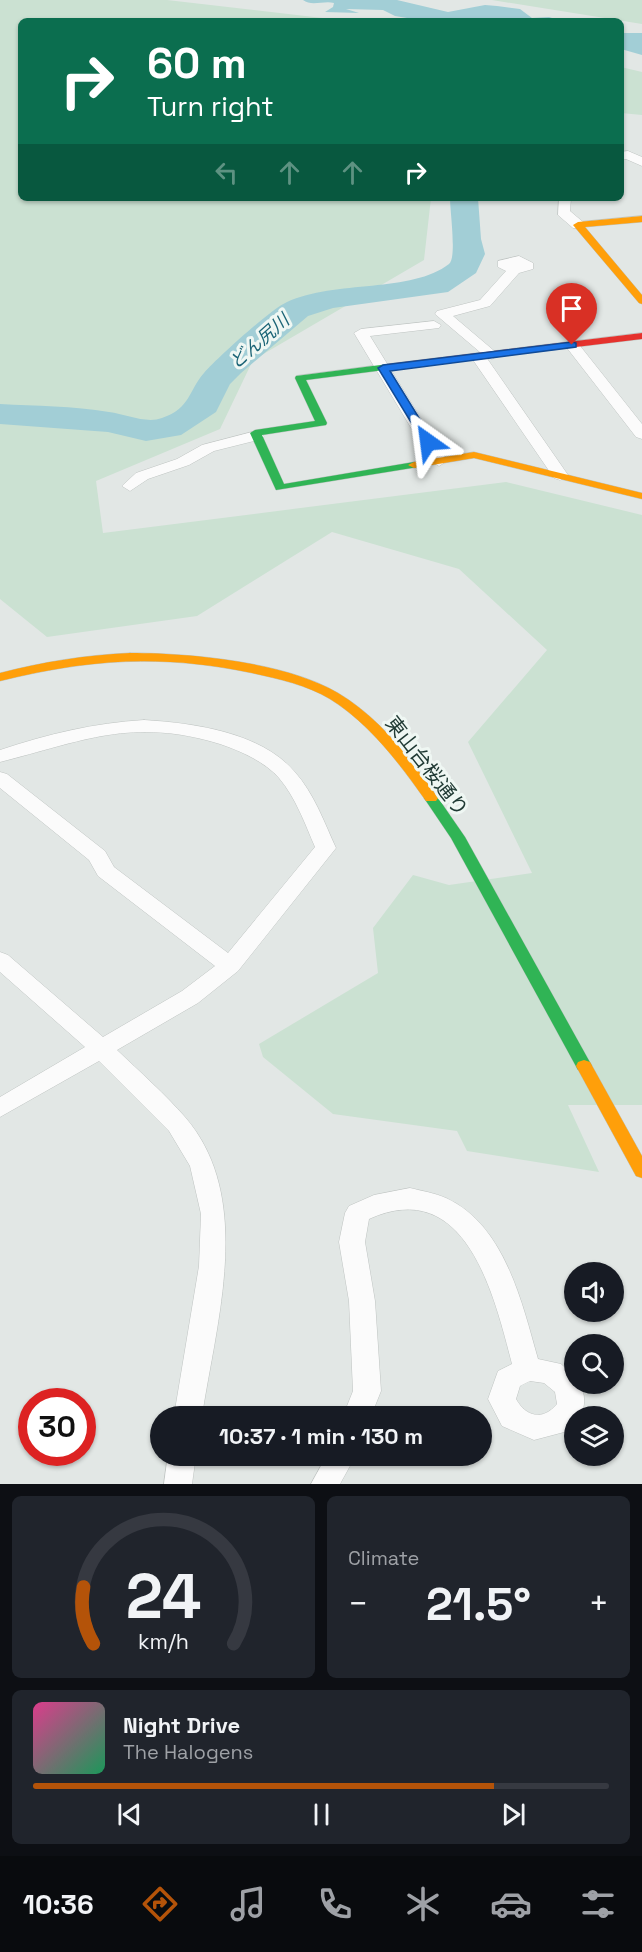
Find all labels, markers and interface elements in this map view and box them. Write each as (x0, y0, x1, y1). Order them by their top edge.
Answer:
text: 60 m (147, 37, 247, 90)
icon: right (48, 42, 126, 120)
text: Turn right (147, 89, 274, 124)
icon: left (210, 156, 243, 189)
icon: ahead (273, 156, 306, 189)
icon: ahead (336, 156, 369, 189)
icon: right (399, 156, 432, 189)
pin (546, 283, 597, 345)
icon: arrive (555, 292, 588, 325)
water label: どん尻川 (224, 307, 295, 373)
position arrow (396, 410, 460, 474)
street label: 東山台桜通り (380, 711, 474, 821)
map controls (564, 1262, 624, 1466)
button: sound (564, 1262, 624, 1322)
button: search (564, 1334, 624, 1394)
speed limit sign: 30 (18, 1388, 96, 1466)
button: layers (564, 1406, 624, 1466)
text: 10:37 · 1 min · 130 m (219, 1422, 423, 1450)
text: Climate (348, 1545, 419, 1571)
text: 24 (126, 1557, 201, 1636)
text: 21.5° (426, 1576, 531, 1633)
text: − (348, 1583, 368, 1625)
text: + (589, 1583, 609, 1625)
text: km/h (138, 1628, 189, 1655)
text: Night Drive (123, 1711, 240, 1739)
text: The Halogens (123, 1739, 253, 1765)
icon: previous (113, 1798, 146, 1831)
icon: pause (305, 1798, 338, 1831)
icon: next (497, 1798, 530, 1831)
icon: directions (139, 1883, 181, 1925)
icon: music (227, 1883, 269, 1925)
icon: phone (314, 1883, 356, 1925)
icon: climate (402, 1883, 444, 1925)
icon: car (490, 1883, 532, 1925)
icon: filters (577, 1883, 619, 1925)
text: 10:36 (23, 1887, 94, 1922)

